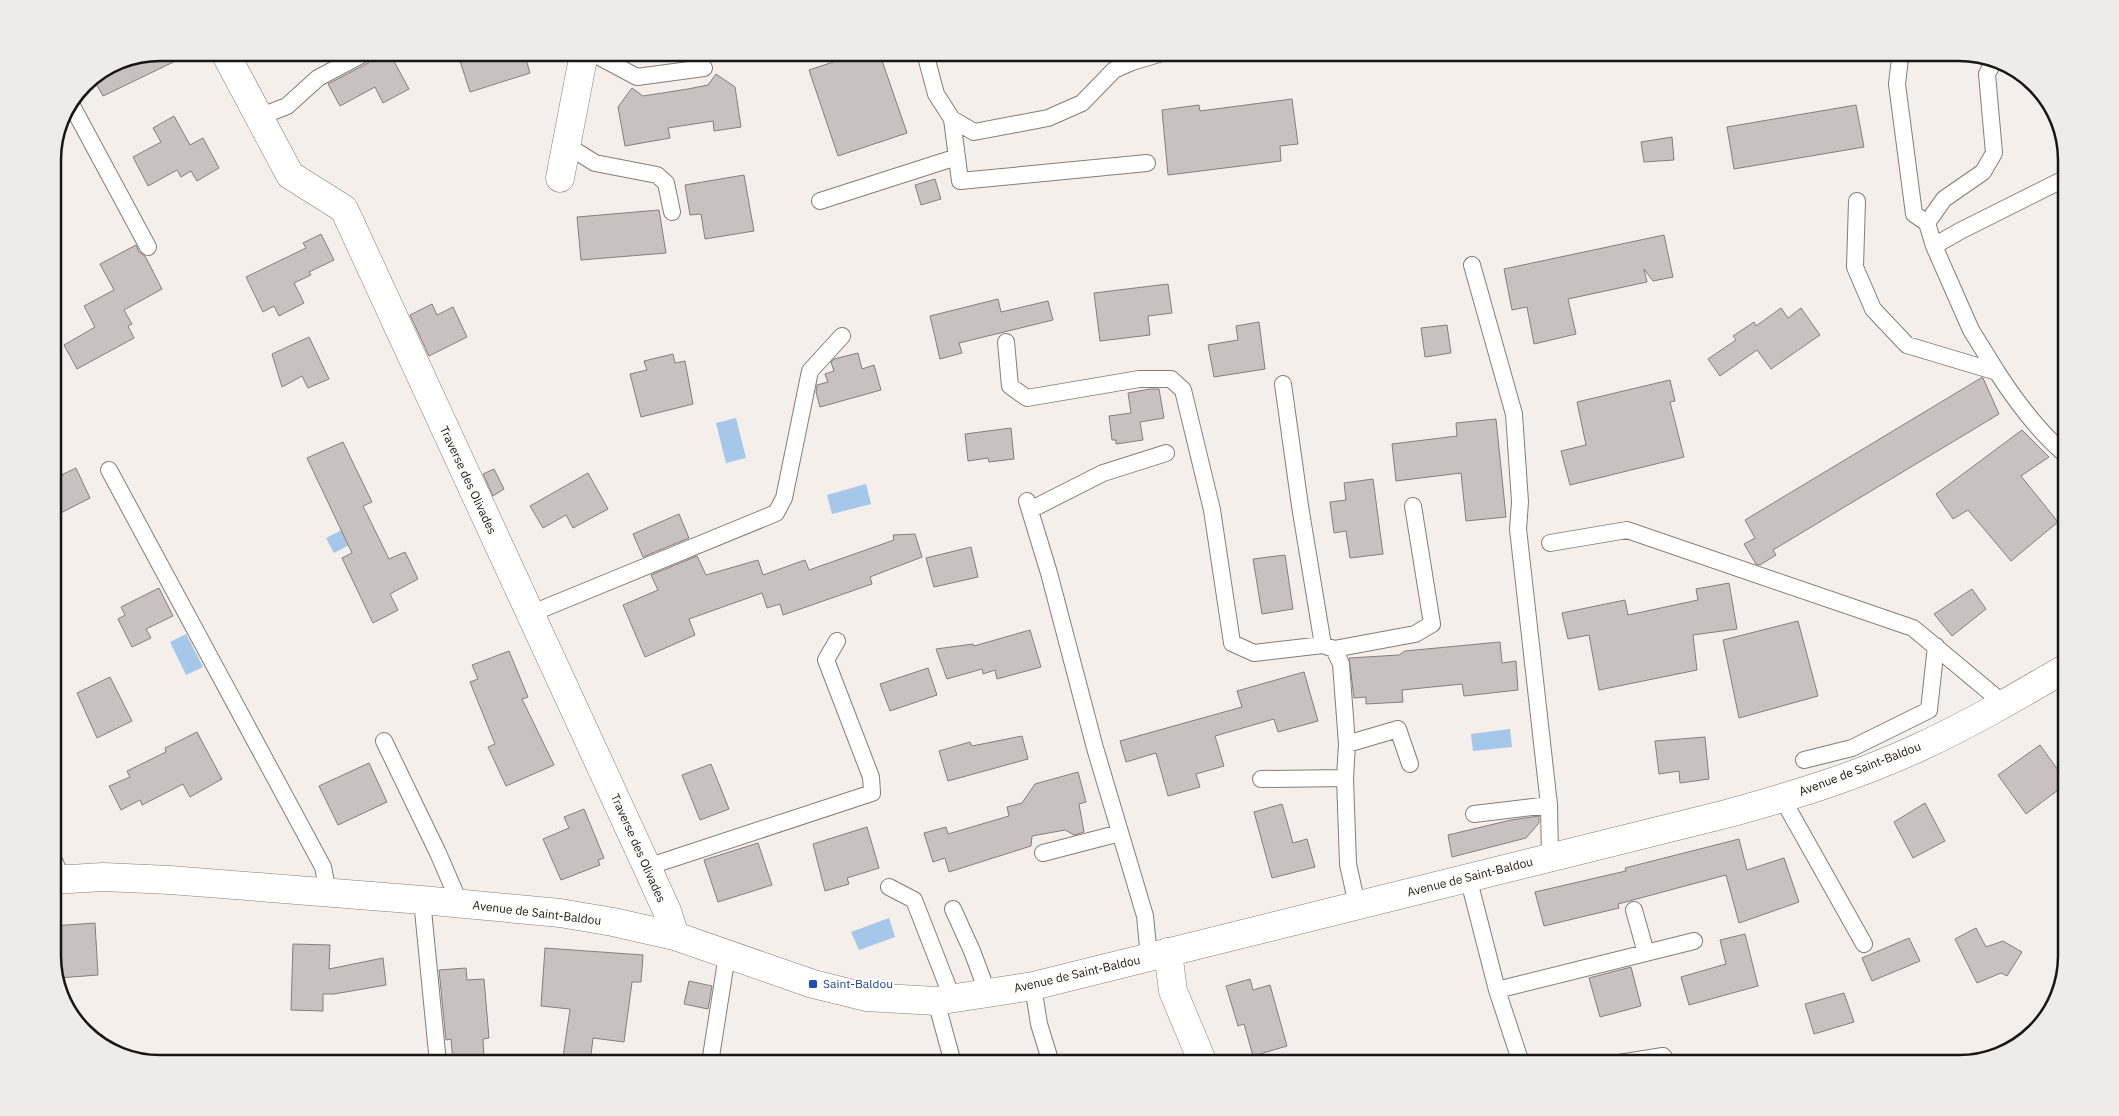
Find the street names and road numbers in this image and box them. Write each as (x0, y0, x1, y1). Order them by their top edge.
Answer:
street label: Traverse des Olivades (437, 423, 500, 536)
street label: Avenue de Saint-Baldou (1797, 738, 1923, 799)
street label: Traverse des Olivades (608, 791, 669, 905)
street label: Avenue de Saint-Baldou (1405, 854, 1534, 899)
street label: Avenue de Saint-Baldou (472, 897, 602, 928)
street label: Avenue de Saint-Baldou (1012, 952, 1142, 995)

